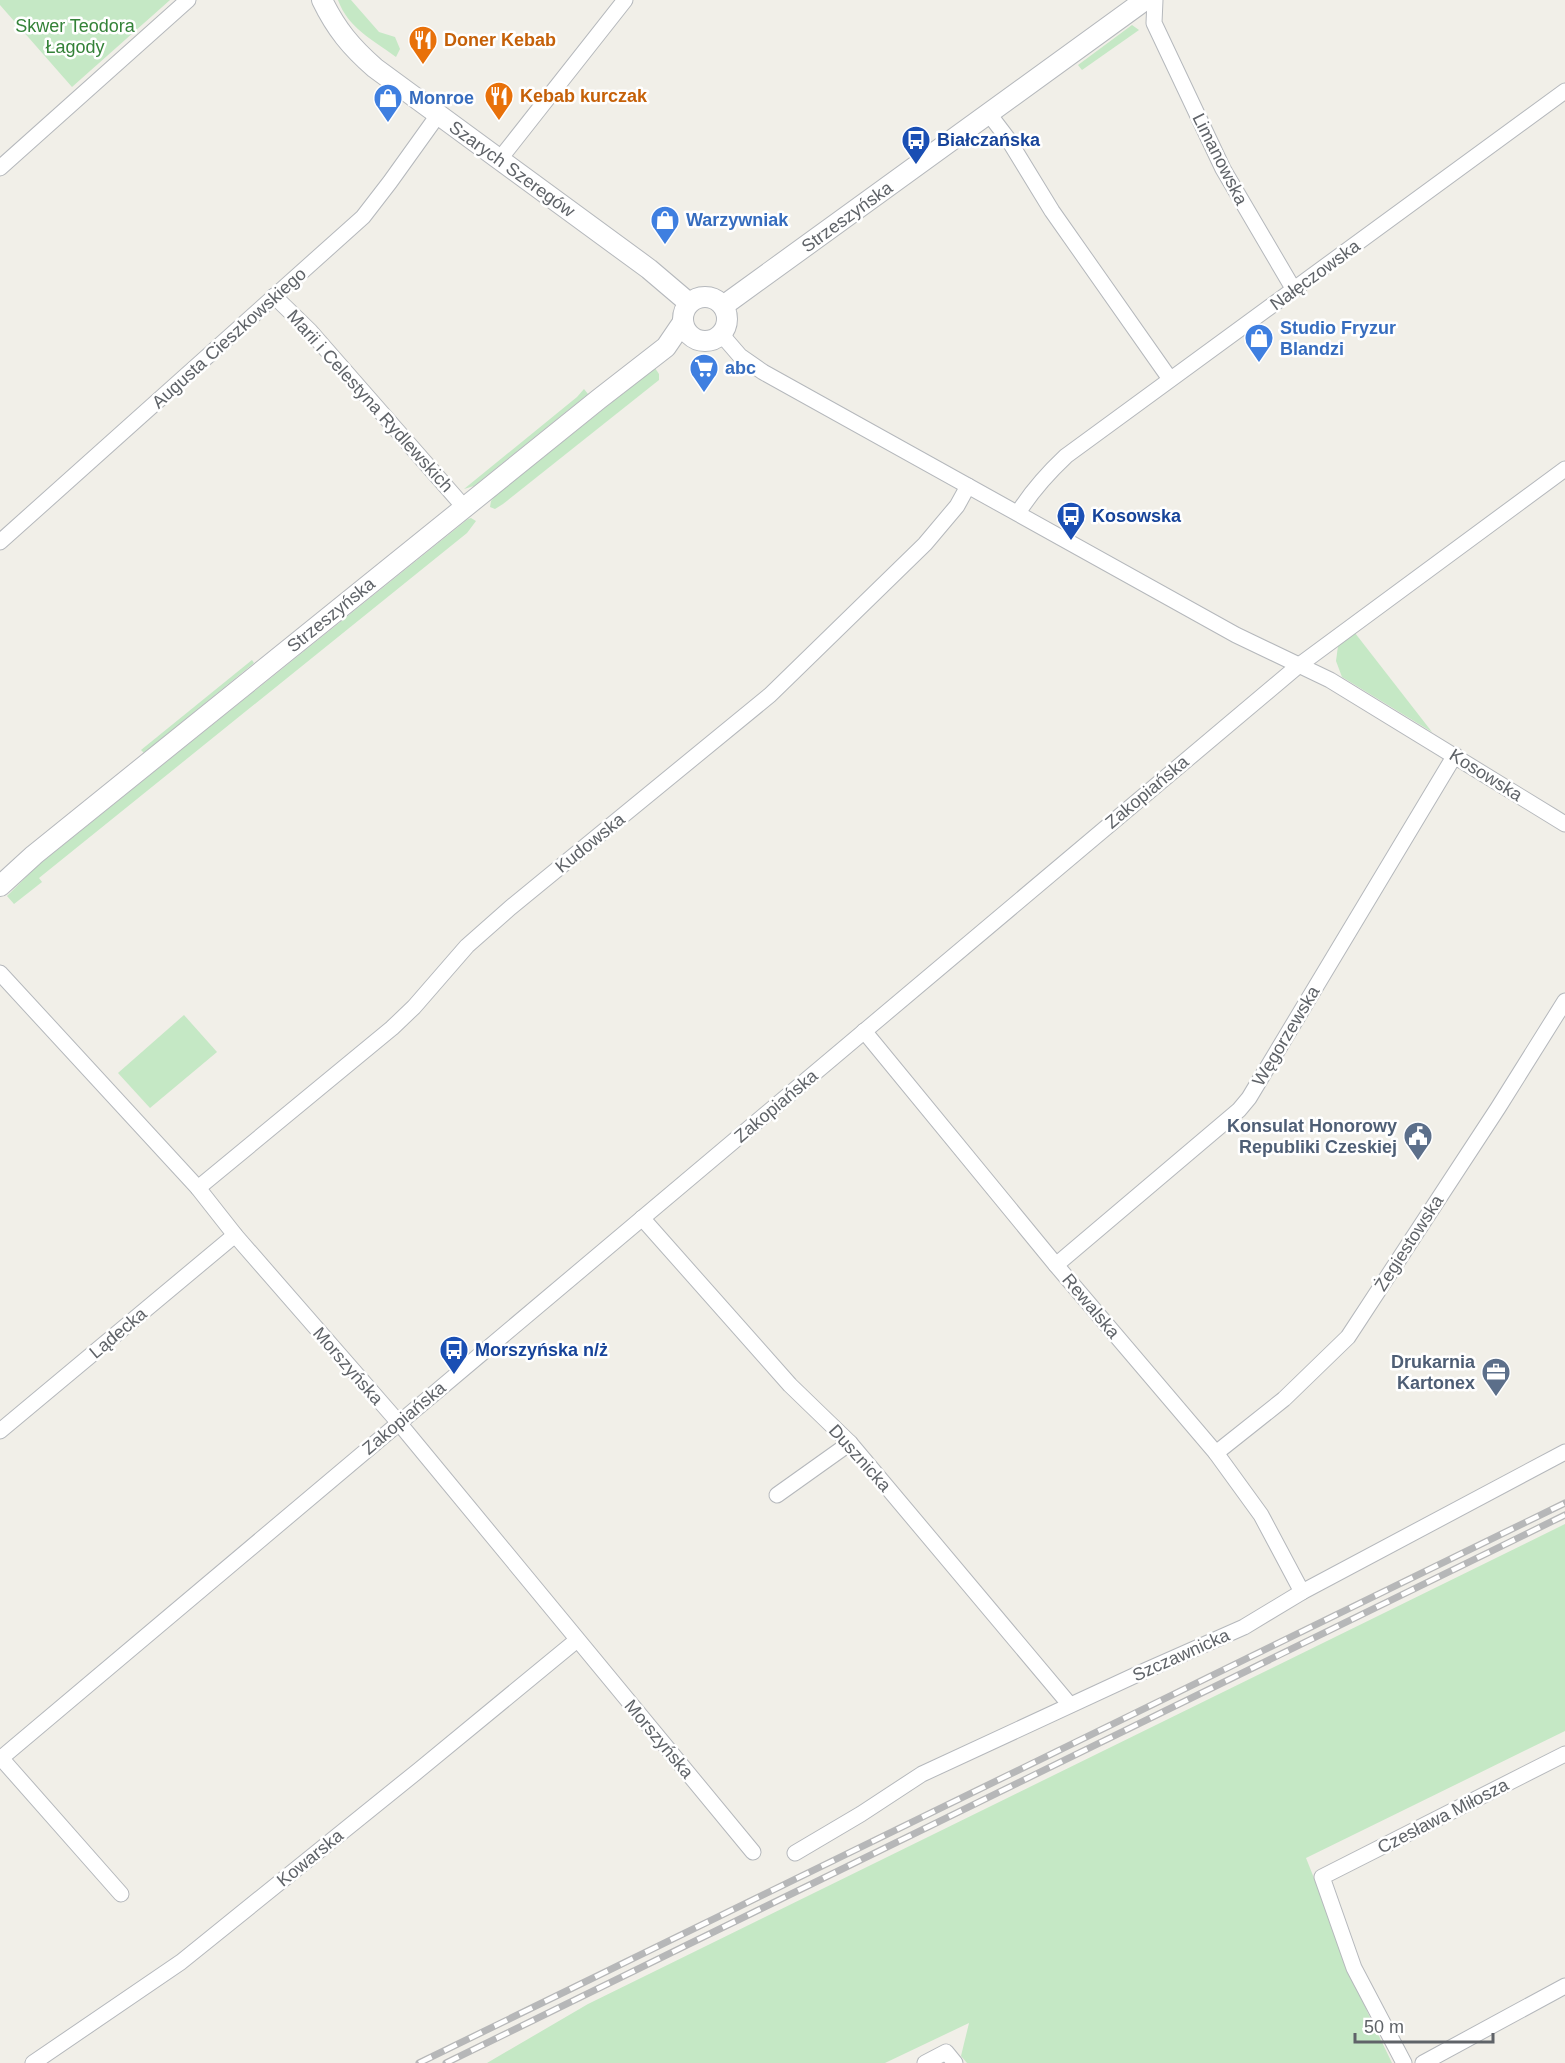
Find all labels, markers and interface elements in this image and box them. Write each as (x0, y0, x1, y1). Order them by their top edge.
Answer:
park label: Skwer Teodora Łagody (15, 16, 136, 57)
restaurant icon: Doner Kebab (407, 24, 439, 66)
place label: Doner Kebab (444, 30, 556, 50)
restaurant icon: Kebab kurczak (483, 80, 515, 122)
shop icon: Monroe (372, 82, 404, 124)
place label: Kebab kurczak (520, 86, 648, 106)
place label: Monroe (409, 88, 474, 108)
street label: Limanowska (1188, 110, 1252, 209)
street label: Szarych Szeregów (445, 117, 579, 222)
bus stop icon: Białczańska (900, 124, 932, 166)
place label: Białczańska (937, 130, 1041, 150)
street label: Strzeszyńska (798, 177, 897, 257)
shop icon: Warzywniak (649, 204, 681, 246)
place label: Warzywniak (686, 210, 789, 230)
street label: Nałęczowska (1266, 235, 1365, 314)
street label: Augusta Cieszkowskiego (148, 264, 310, 412)
street label: Marii i Celestyna Rydlewskich (283, 306, 457, 496)
place label: Studio Fryzur Blandzi (1280, 318, 1396, 359)
shop icon: Studio Fryzur Blandzi (1243, 322, 1275, 364)
supermarket icon: abc (688, 352, 720, 394)
place label: abc (725, 358, 756, 378)
bus stop icon: Kosowska (1055, 500, 1087, 542)
place label: Kosowska (1092, 506, 1182, 526)
street label: Strzeszyńska (283, 573, 380, 656)
street label: Kosowska (1446, 745, 1527, 806)
street label: Zakopiańska (1101, 751, 1193, 832)
street label: Kudowska (551, 808, 629, 877)
street label: Węgorzewska (1248, 982, 1324, 1090)
street label: Zakopiańska (730, 1065, 822, 1146)
place label: Konsulat Honorowy Republiki Czeskiej (1227, 1116, 1397, 1157)
public building icon: Konsulat Honorowy Republiki Czeskiej (1402, 1120, 1434, 1162)
street label: Żegiestowska (1371, 1191, 1448, 1295)
street label: Rewalska (1058, 1270, 1124, 1343)
street label: Lądecka (86, 1303, 151, 1363)
street label: Morszyńska (309, 1323, 388, 1410)
bus stop icon: Morszyńska n/ż (438, 1334, 470, 1376)
place label: Morszyńska n/ż (475, 1340, 608, 1360)
place label: Drukarnia Kartonex (1391, 1352, 1476, 1393)
office icon: Drukarnia Kartonex (1480, 1356, 1512, 1398)
street label: Zakopiańska (358, 1377, 450, 1458)
street label: Dusznicka (825, 1420, 896, 1496)
street label: Szczawnicka (1129, 1624, 1233, 1685)
street label: Morszyńska (620, 1696, 698, 1783)
street label: Czesława Miłosza (1374, 1774, 1513, 1858)
street label: Kowarska (273, 1825, 348, 1891)
scale bar (1355, 2006, 1493, 2044)
text: 50 m (1364, 2017, 1404, 2037)

